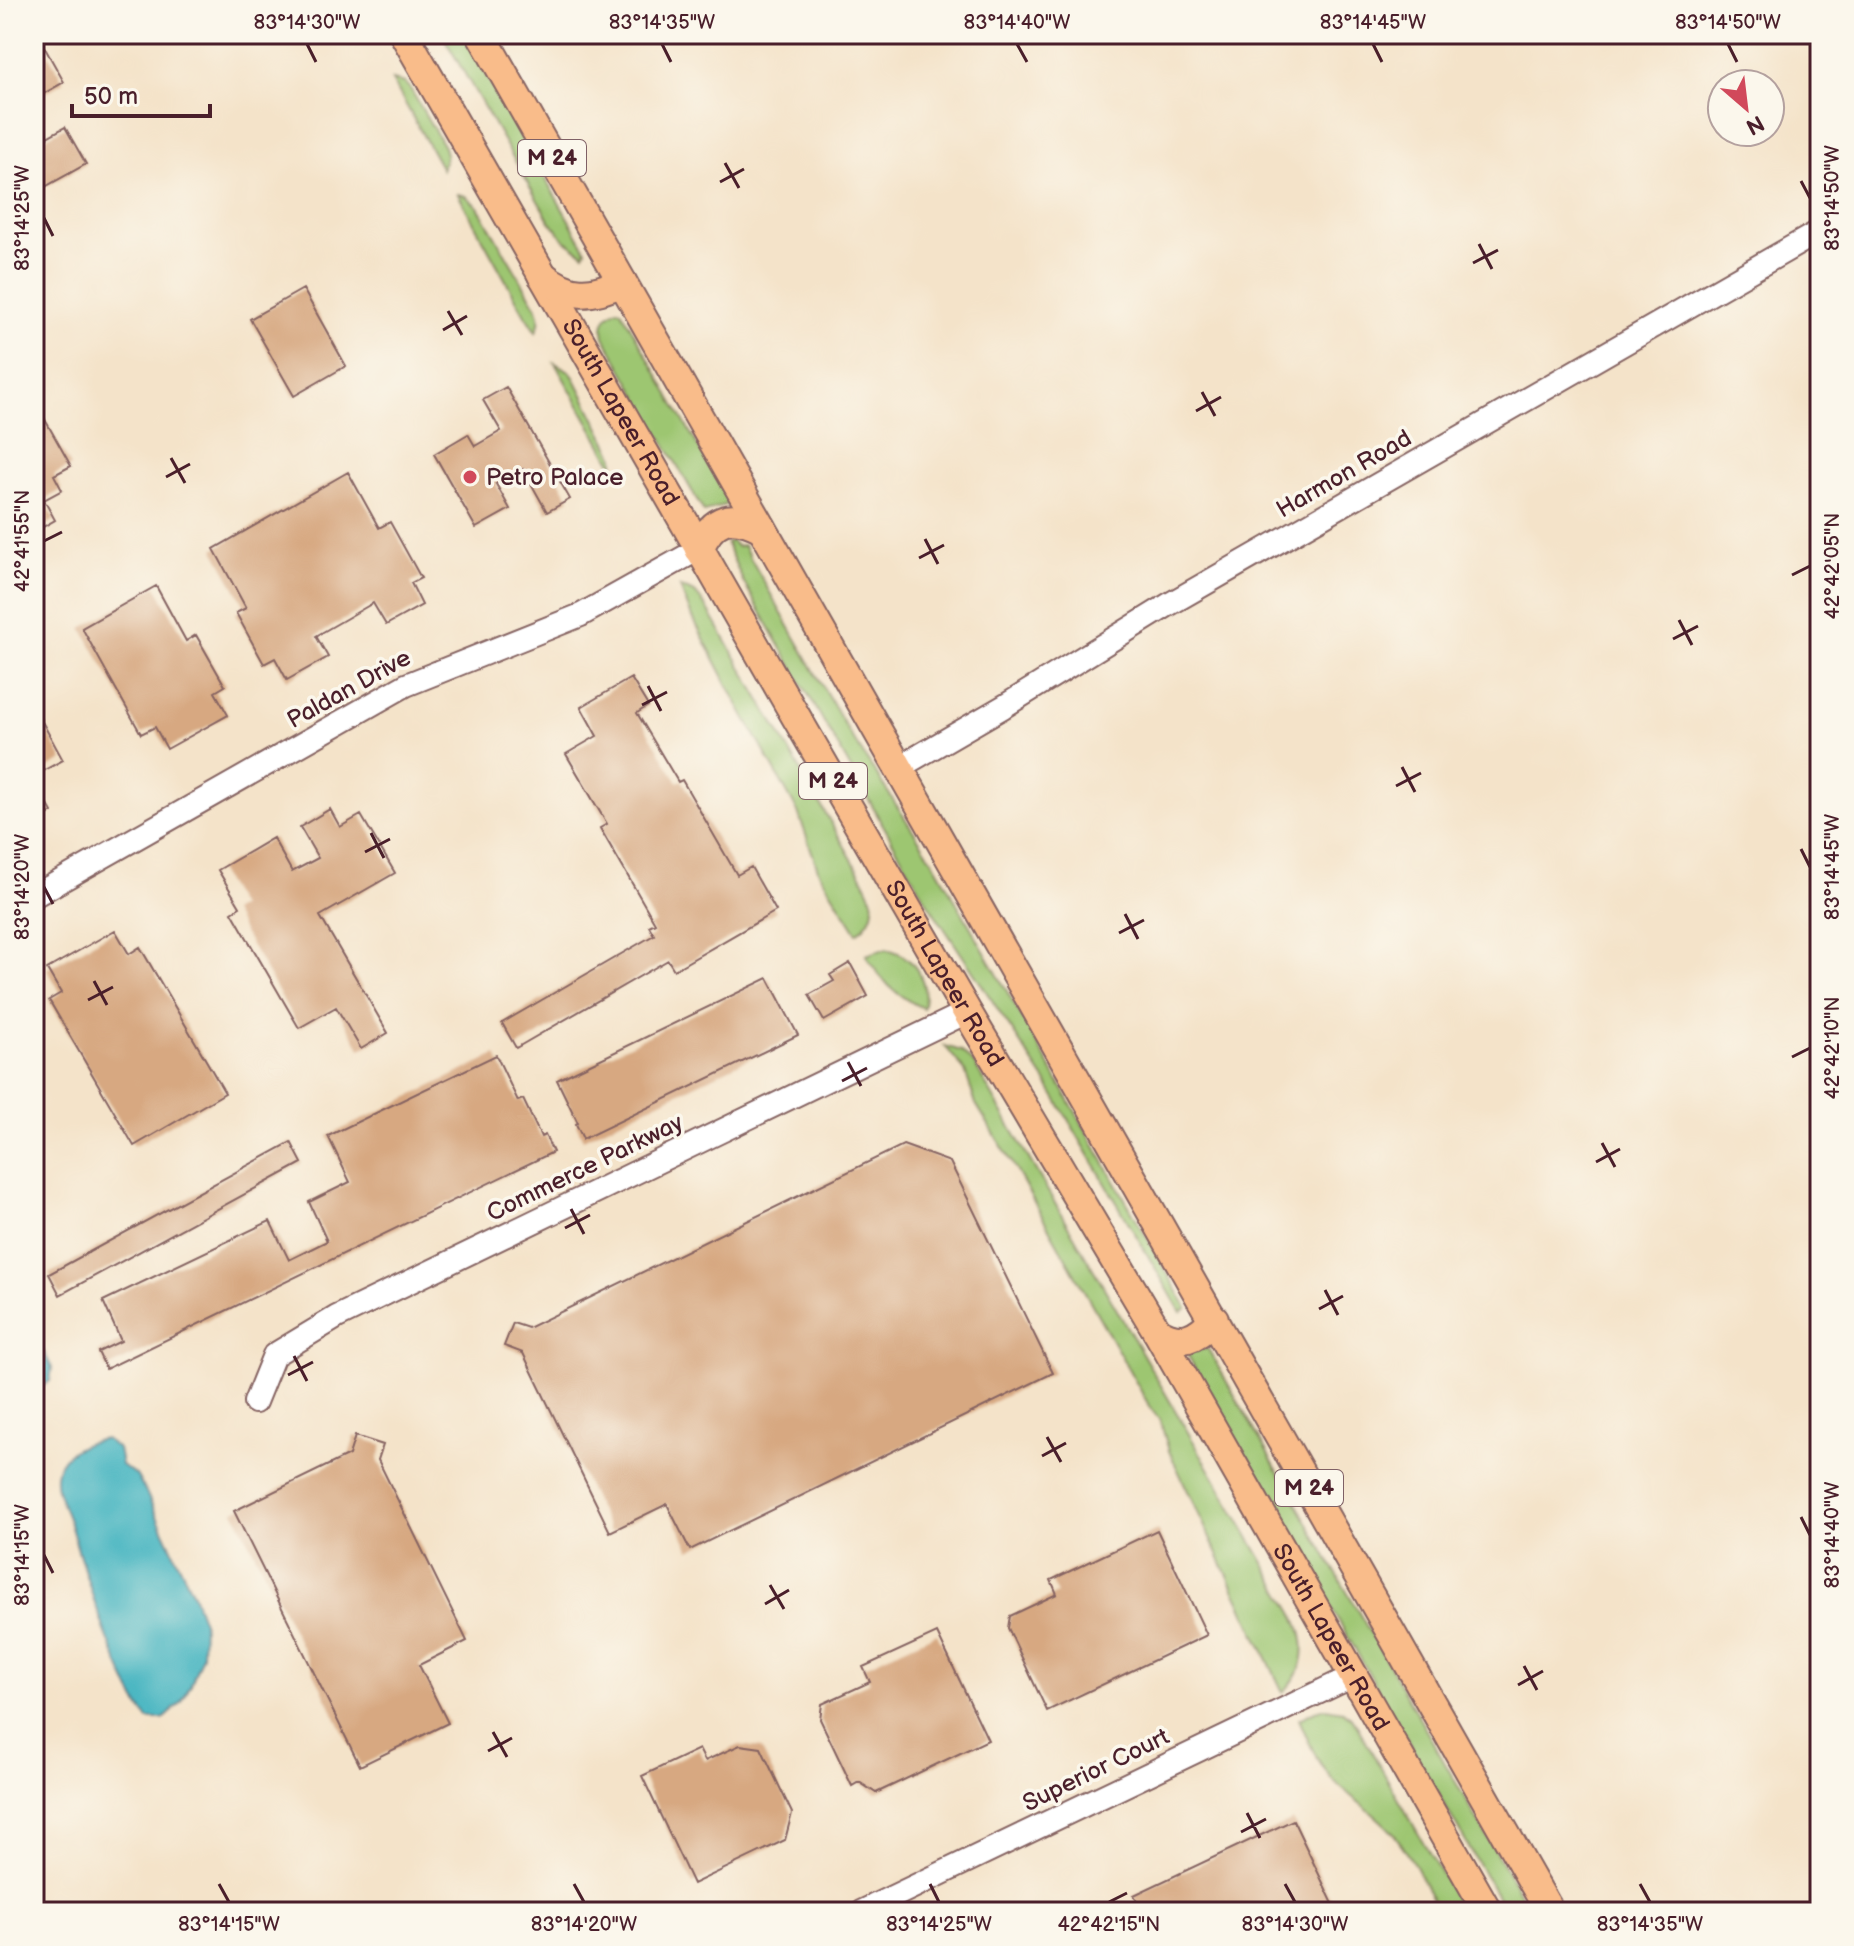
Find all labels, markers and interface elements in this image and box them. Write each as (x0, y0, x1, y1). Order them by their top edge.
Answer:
text: 83°14'30"W (254, 11, 360, 35)
text: 83°14'35"W (609, 11, 715, 35)
text: 83°14'40"W (964, 11, 1070, 35)
text: 83°14'45"W (1320, 11, 1426, 35)
text: 83°14'50"W (1675, 11, 1781, 35)
scale bar (72, 68, 210, 118)
north arrow (1706, 68, 1786, 148)
text: 50 m (84, 82, 138, 111)
text: N (1741, 109, 1768, 140)
road number: M 24 (518, 140, 586, 176)
text: 83°14'50"W (1821, 145, 1845, 251)
text: 83°14'25"W (11, 165, 35, 271)
street label: South Lapeer Road (556, 313, 686, 511)
street label: Harmon Road (1271, 424, 1417, 524)
place label: Petro Palace (486, 463, 624, 492)
marker: Petro Palace (461, 468, 479, 486)
text: 42°41'55"N (11, 490, 35, 592)
text: 42°42'05"N (1821, 513, 1845, 619)
street label: Paldan Drive (282, 643, 416, 735)
road number: M 24 (799, 763, 867, 799)
text: 83°14'45"W (1821, 814, 1845, 920)
text: 83°14'20"W (11, 834, 35, 940)
street label: South Lapeer Road (879, 875, 1011, 1072)
text: 42°42'10"N (1821, 996, 1845, 1100)
street label: Commerce Parkway (482, 1108, 688, 1228)
road number: M 24 (1275, 1470, 1343, 1506)
text: 83°14'40"W (1821, 1482, 1845, 1588)
text: 83°14'15"W (11, 1504, 35, 1606)
street label: South Lapeer Road (1267, 1538, 1396, 1736)
street label: Superior Court (1018, 1722, 1174, 1818)
text: 83°14'15"W (178, 1913, 280, 1937)
text: 83°14'20"W (531, 1913, 637, 1937)
text: 83°14'25"W (886, 1913, 992, 1937)
text: 42°42'15"N (1058, 1913, 1160, 1937)
text: 83°14'30"W (1242, 1913, 1348, 1937)
text: 83°14'35"W (1597, 1913, 1703, 1937)

